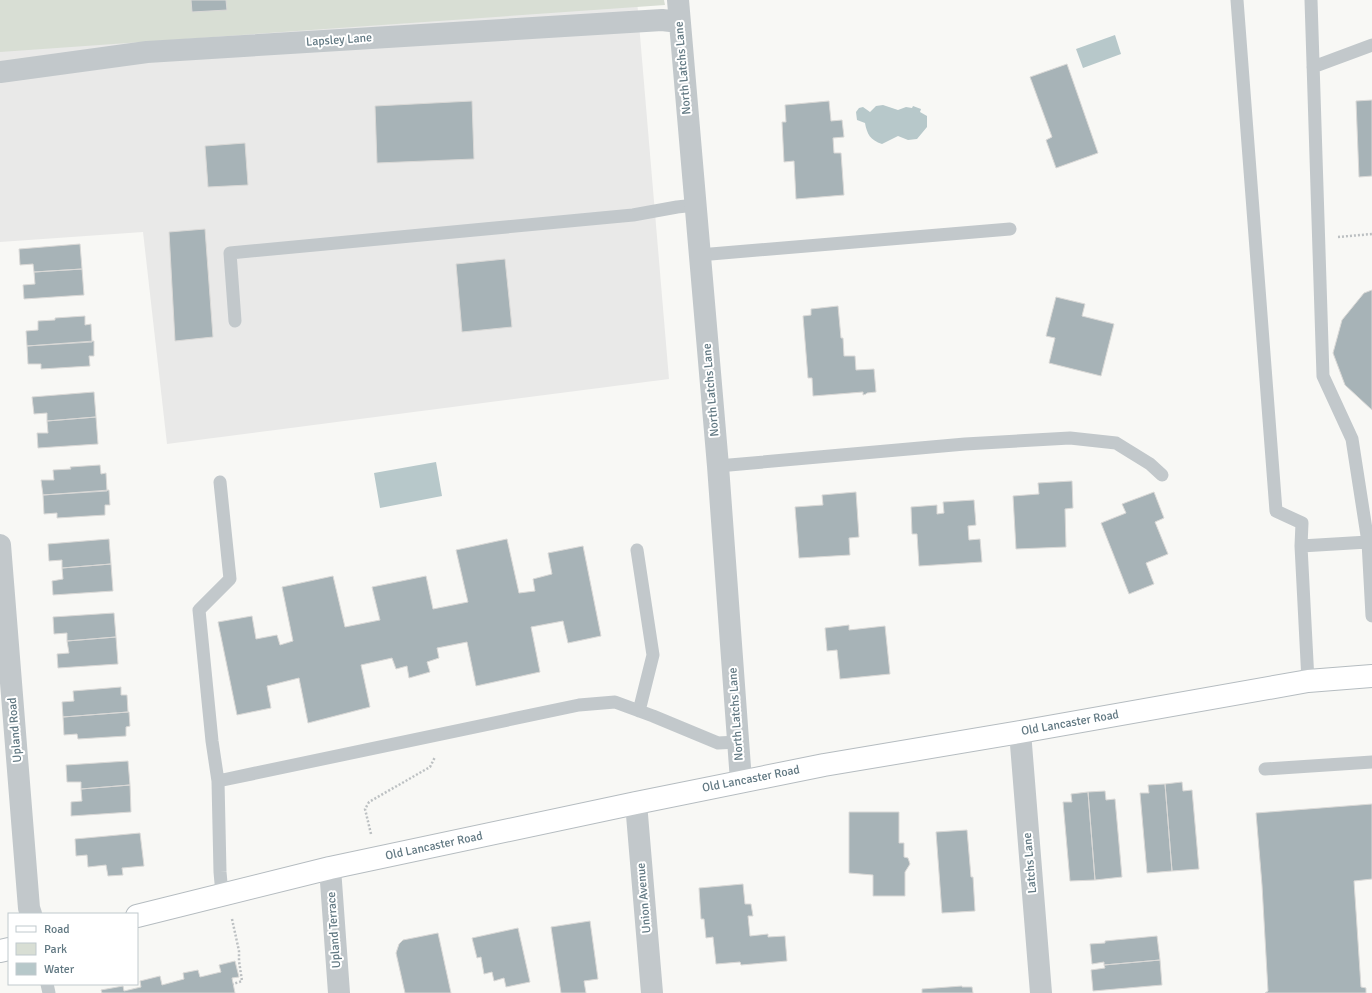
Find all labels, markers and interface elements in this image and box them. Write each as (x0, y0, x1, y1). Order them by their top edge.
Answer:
street label: North Latchs Lane (671, 21, 695, 115)
street label: Lapsley Lane (305, 30, 373, 50)
street label: North Latchs Lane (699, 343, 723, 437)
street label: North Latchs Lane (725, 667, 747, 761)
street label: Upland Road (5, 697, 25, 763)
street label: Old Lancaster Road (1020, 707, 1120, 739)
street label: Old Lancaster Road (701, 762, 801, 796)
street label: Old Lancaster Road (384, 828, 484, 864)
street label: Latchs Lane (1020, 832, 1040, 894)
street label: Union Avenue (633, 862, 655, 934)
street label: Upland Terrace (324, 891, 344, 969)
legend (8, 913, 138, 985)
text: Road (44, 922, 70, 937)
text: Park (44, 942, 67, 957)
text: Water (44, 962, 75, 977)

